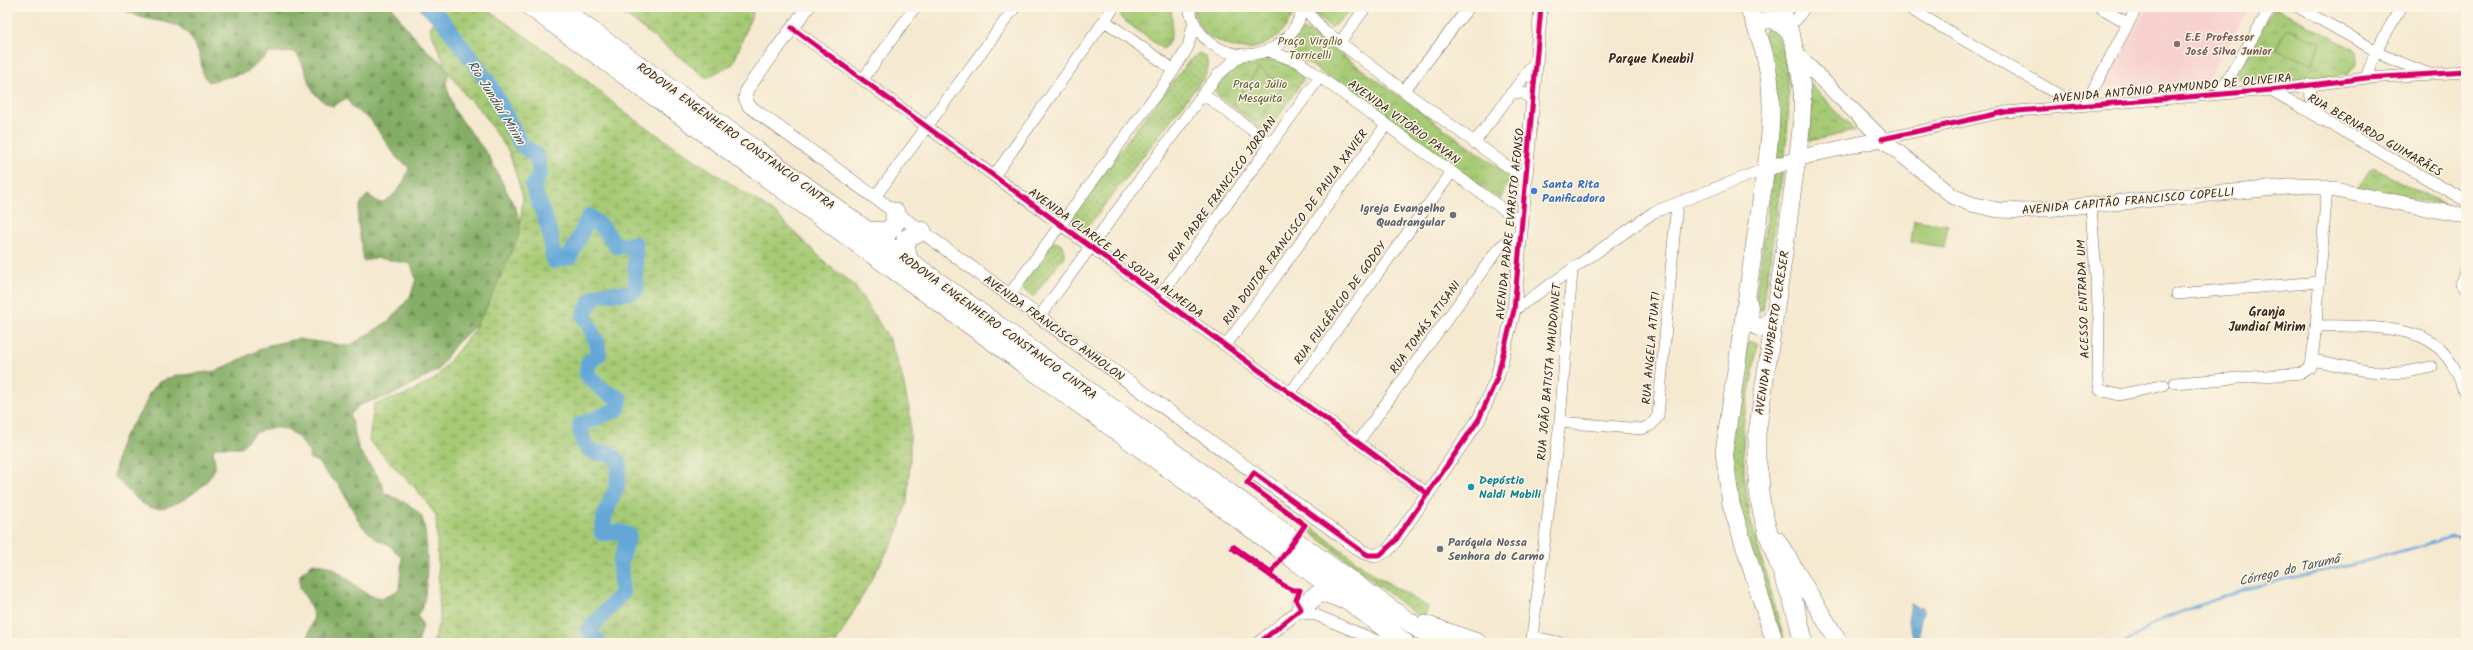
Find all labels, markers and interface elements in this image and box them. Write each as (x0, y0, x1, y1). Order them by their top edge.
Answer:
place label: E.E Professor José Silva Junior (2185, 28, 2273, 61)
park label: Praça Virgílio Torricelli (1278, 32, 1342, 65)
marker: E.E Professor José Silva Junior (2172, 39, 2182, 49)
district label: Parque Kneubil (1609, 49, 1694, 70)
water label: Rio Jundiaí Mirim (461, 56, 531, 151)
street label: RODOVIA ENGENHEIRO CONSTANCIO CINTRA (633, 58, 839, 215)
street label: AVENIDA ANTÔNIO RAYMUNDO DE OLIVEIRA (2052, 69, 2292, 108)
park label: Praça Júlio Mesquita (1233, 75, 1287, 108)
street label: AVENIDA VITÓRIO PAVAN (1344, 75, 1464, 170)
street label: RUA BERNARDO GUIMARÃES (2304, 89, 2446, 182)
street label: RUA PADRE FRANCISCO JORDAN (1163, 113, 1282, 266)
street label: RUA DOUTOR FRANCISCO DE PAULA XAVIER (1218, 126, 1373, 329)
street label: AVENIDA PADRE EVARISTO AFONSO (1491, 127, 1530, 321)
place label: Santa Rita Panificadora (1542, 175, 1605, 208)
street label: AVENIDA CLARICE DE SOUZA ALMEIDA (1024, 183, 1207, 323)
street label: AVENIDA CAPITÃO FRANCISCO COPELLI (2021, 183, 2235, 220)
marker: Santa Rita Panificadora (1529, 186, 1539, 196)
place label: Igreja Evangelho Quadrangular (1360, 199, 1446, 232)
marker: Igreja Evangelho Quadrangular (1448, 210, 1458, 220)
street label: RUA FULGÊNCIO DE GODOY (1289, 237, 1392, 369)
street label: ACESSO ENTRADA UM (2072, 239, 2095, 359)
street label: RODOVIA ENGENHEIRO CONSTANCIO CINTRA (895, 248, 1101, 405)
street label: AVENIDA HUMBERTO CERESER (1750, 250, 1795, 417)
street label: AVENIDA FRANCISCO ANHOLON (979, 271, 1128, 386)
street label: RUA TOMÁS ATISANI (1385, 277, 1466, 378)
street label: RUA JOÃO BATISTA MAUDONNET (1532, 281, 1567, 461)
street label: RUA ANGELA ATUATI (1637, 291, 1666, 405)
district label: Granja Jundiaí Mirim (2228, 302, 2306, 338)
place label: Depóstio Naldi Mobili (1479, 471, 1542, 504)
marker: Depóstio Naldi Mobili (1466, 482, 1476, 492)
place label: Paróquia Nossa Senhora do Carmo (1448, 533, 1545, 566)
marker: Paróquia Nossa Senhora do Carmo (1435, 544, 1445, 554)
water label: Córrego do Tarumã (2237, 548, 2346, 592)

